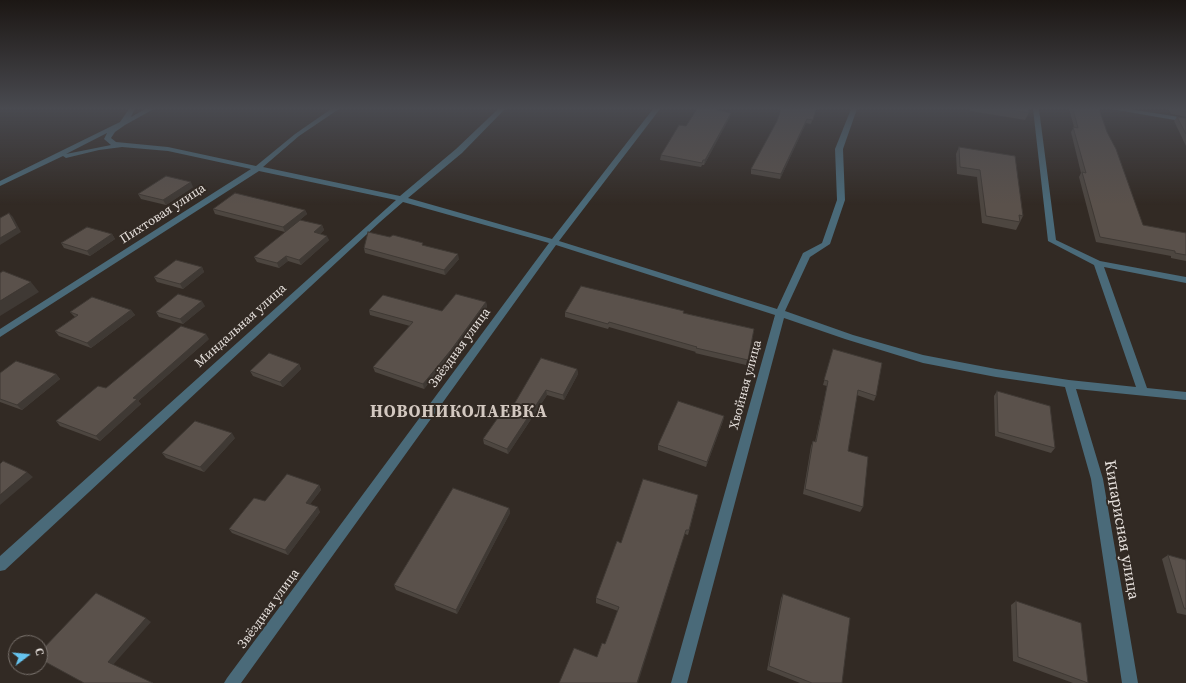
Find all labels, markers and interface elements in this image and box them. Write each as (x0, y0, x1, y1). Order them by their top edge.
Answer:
street label: Пихтовая улица (117, 180, 209, 248)
street label: Миндальная улица (192, 281, 290, 371)
street label: Звёздная улица (426, 305, 494, 391)
street label: Хвойная улица (727, 339, 765, 431)
district label: НОВОНИКОЛАЕВКА (370, 403, 548, 423)
street label: Кипарисная улица (1099, 459, 1143, 601)
street label: Звёздная улица (235, 566, 303, 652)
north arrow (8, 635, 48, 675)
text: С (31, 646, 47, 657)

